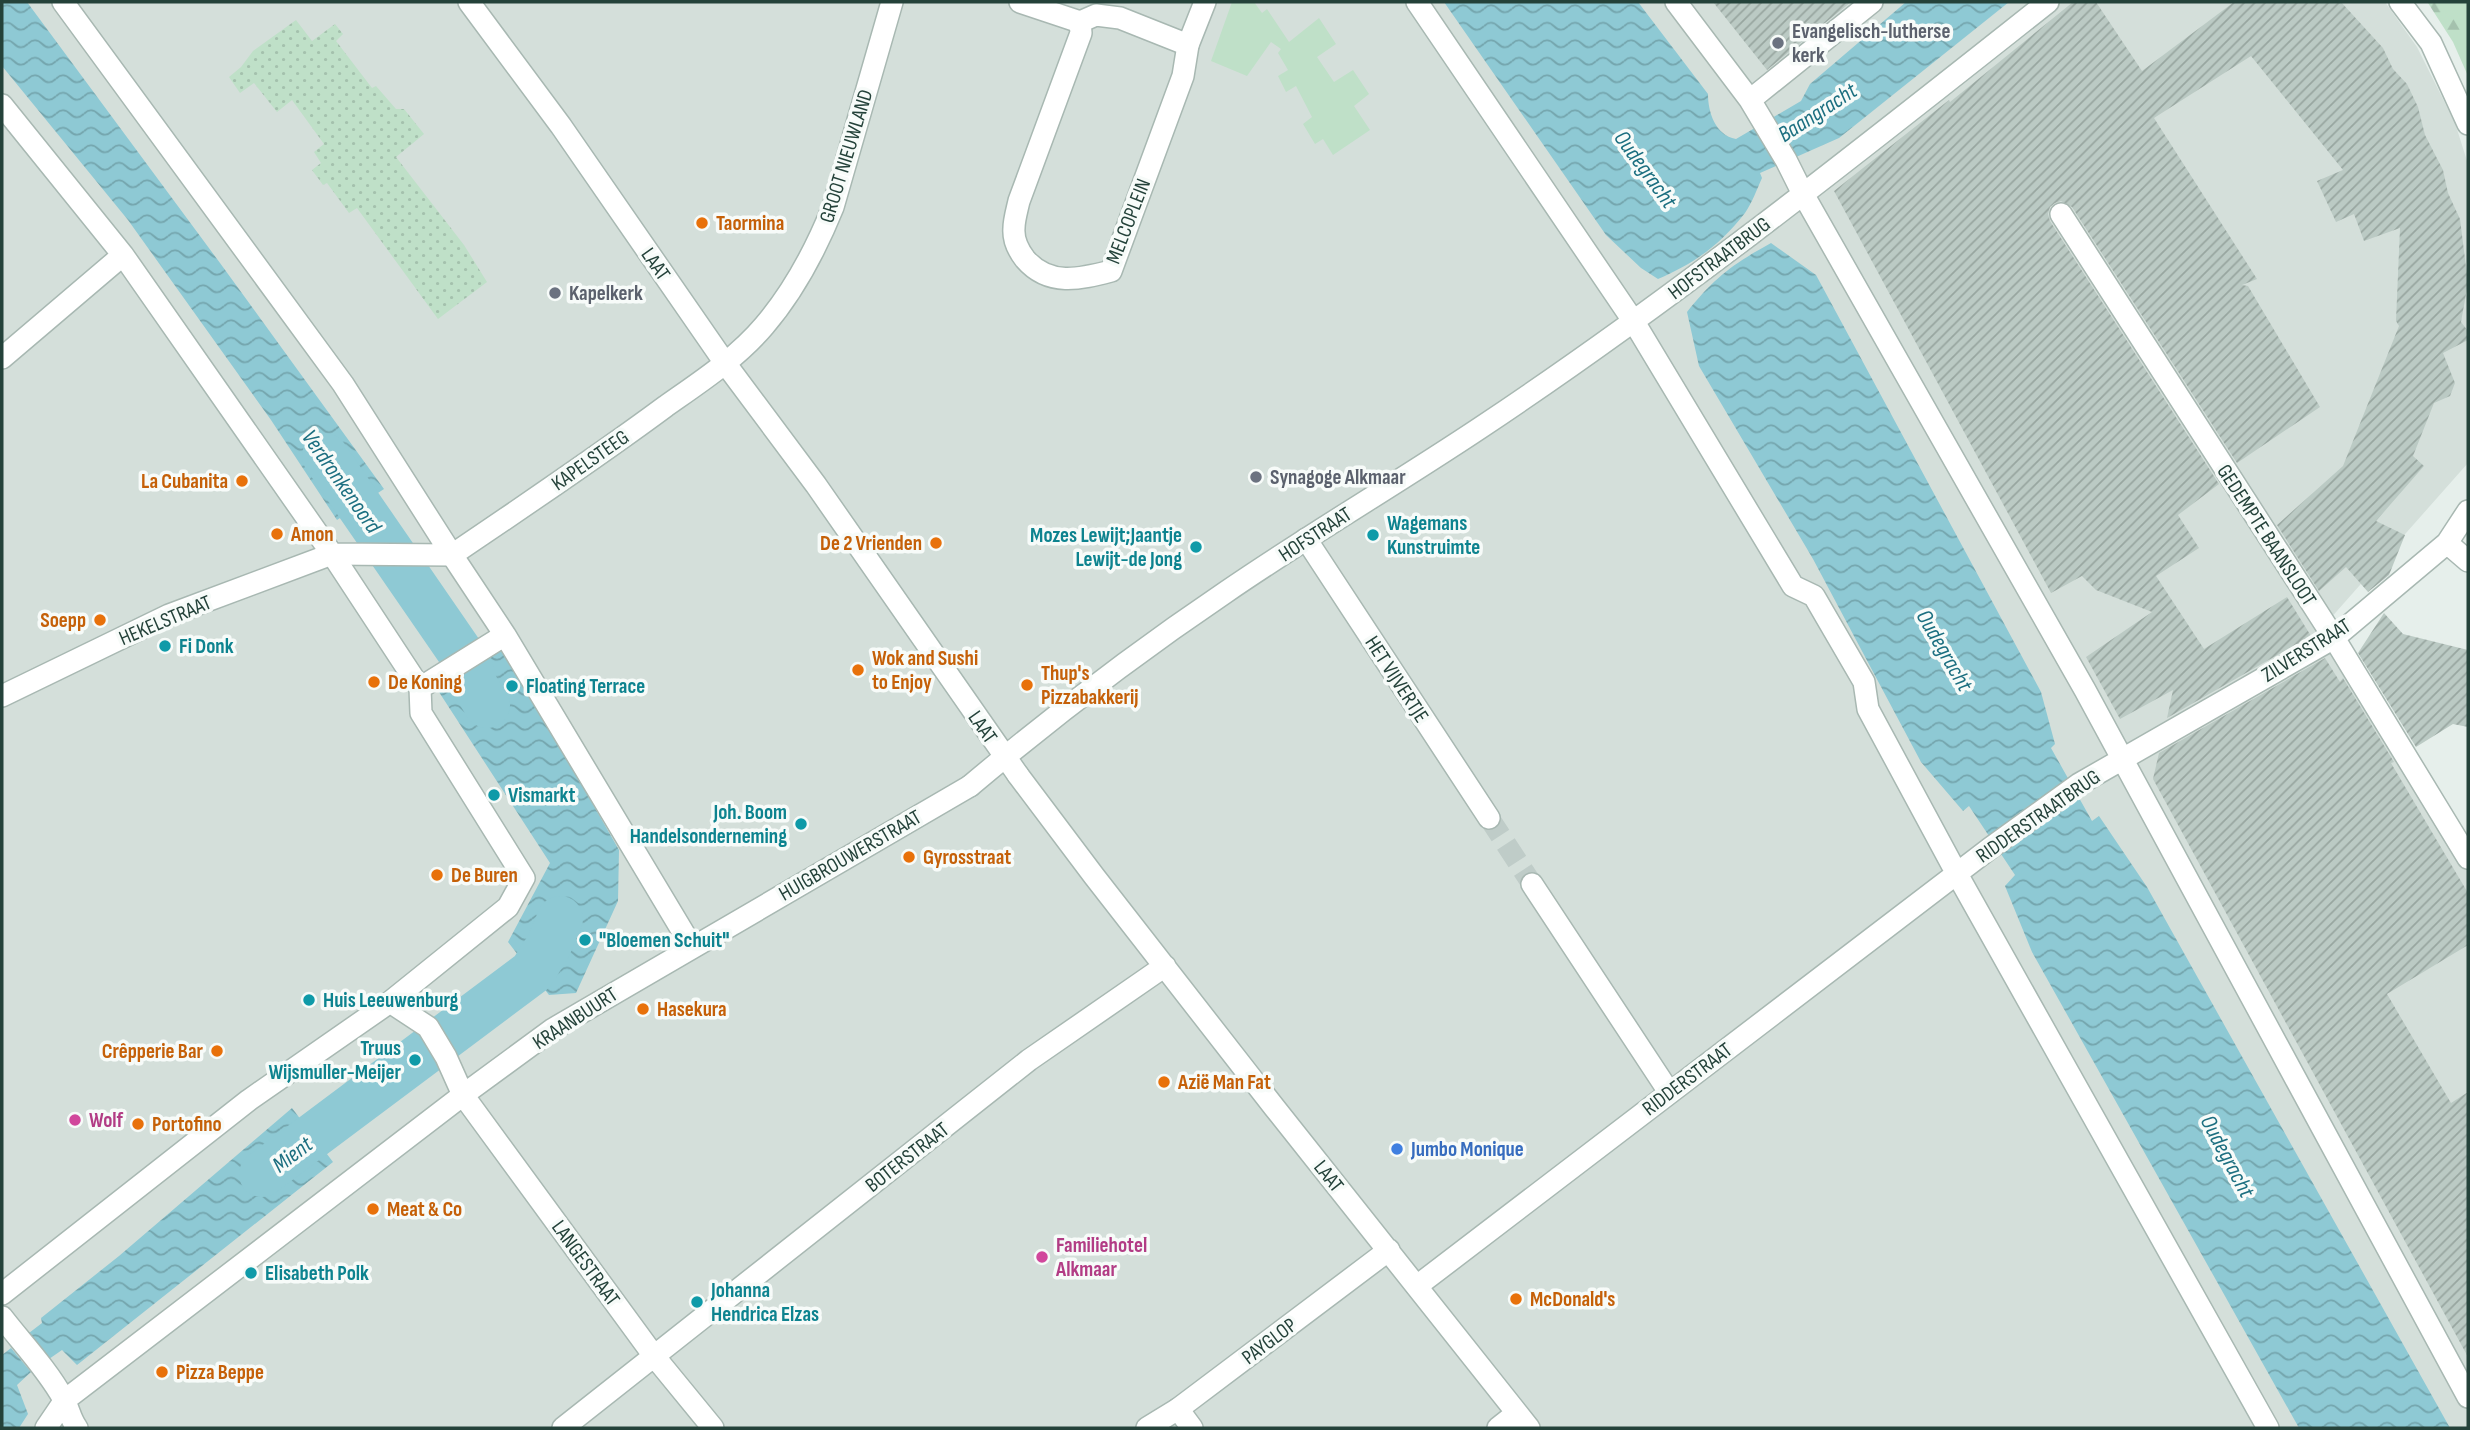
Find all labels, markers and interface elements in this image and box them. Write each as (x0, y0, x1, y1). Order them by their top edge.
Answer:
place label: Evangelisch-lutherse kerk (1792, 19, 1950, 68)
marker: Evangelisch-lutherse kerk (1770, 35, 1786, 51)
water label: Baangracht (1773, 76, 1863, 149)
street label: GROOT NIEUWLAND (814, 87, 879, 226)
water label: Oudegracht (1608, 125, 1683, 215)
street label: MELCOPLEIN (1101, 175, 1156, 267)
place label: Taormina (716, 211, 784, 236)
street label: HOFSTRAATBRUG (1663, 212, 1775, 305)
marker: Taormina (694, 215, 710, 231)
street label: LAAT (636, 243, 676, 286)
place label: Kapelkerk (569, 281, 643, 306)
marker: Kapelkerk (547, 285, 563, 301)
water label: Verdronkenoord (295, 424, 387, 539)
street label: KAPELSTEEG (547, 425, 634, 496)
street label: GEDEMPTE BAANSLOOT (2212, 460, 2322, 611)
place label: Synagoge Alkmaar (1270, 465, 1406, 490)
place label: La Cubanita (141, 469, 228, 494)
marker: Synagoge Alkmaar (1248, 469, 1264, 485)
marker: La Cubanita (234, 473, 250, 489)
street label: HOFSTRAAT (1274, 501, 1357, 567)
place label: Wagemans Kunstruimte (1387, 511, 1480, 560)
place label: Amon (290, 522, 334, 547)
place label: Mozes Lewijt;Jaantje Lewijt-de Jong (1030, 523, 1182, 572)
marker: Amon (269, 526, 285, 542)
marker: Wagemans Kunstruimte (1365, 527, 1381, 543)
place label: De 2 Vrienden (820, 531, 922, 556)
marker: De 2 Vrienden (928, 535, 944, 551)
marker: Mozes Lewijt;Jaantje Lewijt-de Jong (1188, 539, 1204, 555)
street label: HEKELSTRAAT (115, 590, 216, 651)
water label: Oudegracht (1910, 605, 1979, 697)
place label: Soepp (40, 608, 86, 633)
marker: Soepp (92, 612, 108, 628)
street label: ZILVERSTRAAT (2257, 613, 2356, 688)
street label: HET VIJVERTJE (1359, 631, 1434, 727)
place label: Fi Donk (179, 634, 234, 659)
marker: Fi Donk (157, 638, 173, 654)
place label: Wok and Sushi to Enjoy (872, 646, 978, 695)
place label: Thup's Pizzabakkerij (1041, 661, 1138, 710)
marker: Wok and Sushi to Enjoy (850, 662, 866, 678)
place label: De Koning (388, 670, 462, 695)
marker: De Koning (366, 674, 382, 690)
place label: Floating Terrace (526, 674, 645, 699)
marker: Thup's Pizzabakkerij (1019, 677, 1035, 693)
marker: Floating Terrace (504, 678, 520, 694)
street label: LAAT (963, 706, 1003, 749)
street label: RIDDERSTRAATBRUG (1971, 764, 2105, 868)
place label: Vismarkt (508, 783, 576, 808)
marker: Vismarkt (486, 787, 502, 803)
place label: Joh. Boom Handelsonderneming (630, 800, 787, 849)
street label: HUIGBROUWERSTRAAT (775, 804, 926, 906)
marker: Joh. Boom Handelsonderneming (793, 816, 809, 832)
place label: Gyrosstraat (923, 845, 1011, 870)
marker: Gyrosstraat (901, 849, 917, 865)
place label: De Buren (451, 863, 518, 888)
marker: De Buren (429, 867, 445, 883)
place label: "Bloemen Schuit" (599, 928, 729, 953)
marker: "Bloemen Schuit" (577, 932, 593, 948)
street label: KRAANBUURT (528, 982, 623, 1055)
place label: Huis Leeuwenburg (323, 988, 458, 1013)
marker: Huis Leeuwenburg (301, 992, 317, 1008)
place label: Hasekura (657, 997, 727, 1022)
marker: Hasekura (635, 1001, 651, 1017)
place label: Truus Wijsmuller-Meijer (268, 1036, 402, 1085)
street label: RIDDERSTRAAT (1638, 1037, 1737, 1121)
place label: Crêpperie Bar (102, 1039, 204, 1064)
marker: Crêpperie Bar (209, 1043, 225, 1059)
marker: Truus Wijsmuller-Meijer (407, 1052, 423, 1068)
place label: Azië Man Fat (1177, 1070, 1271, 1095)
marker: Azië Man Fat (1156, 1074, 1172, 1090)
place label: Wolf (89, 1108, 124, 1133)
water label: Oudegracht (2194, 1110, 2261, 1203)
marker: Wolf (67, 1112, 83, 1128)
place label: Portofino (152, 1112, 222, 1137)
marker: Portofino (130, 1116, 146, 1132)
street label: BOTERSTRAAT (861, 1117, 954, 1198)
water label: Mient (267, 1130, 319, 1179)
place label: Jumbo Monique (1410, 1137, 1524, 1162)
marker: Jumbo Monique (1389, 1141, 1405, 1157)
street label: LAAT (1308, 1155, 1349, 1198)
place label: Meat & Co (387, 1197, 462, 1222)
marker: Meat & Co (365, 1201, 381, 1217)
street label: LANGESTRAAT (546, 1216, 625, 1311)
place label: Familiehotel Alkmaar (1055, 1233, 1147, 1282)
marker: Familiehotel Alkmaar (1034, 1249, 1050, 1265)
place label: Elisabeth Polk (265, 1261, 369, 1286)
marker: Elisabeth Polk (243, 1265, 259, 1281)
place label: Johanna Hendrica Elzas (710, 1278, 819, 1327)
place label: McDonald's (1530, 1287, 1615, 1312)
marker: McDonald's (1508, 1291, 1524, 1307)
marker: Johanna Hendrica Elzas (689, 1294, 705, 1310)
street label: PAYGLOP (1237, 1313, 1302, 1370)
place label: Pizza Beppe (176, 1360, 264, 1385)
marker: Pizza Beppe (154, 1364, 170, 1380)

